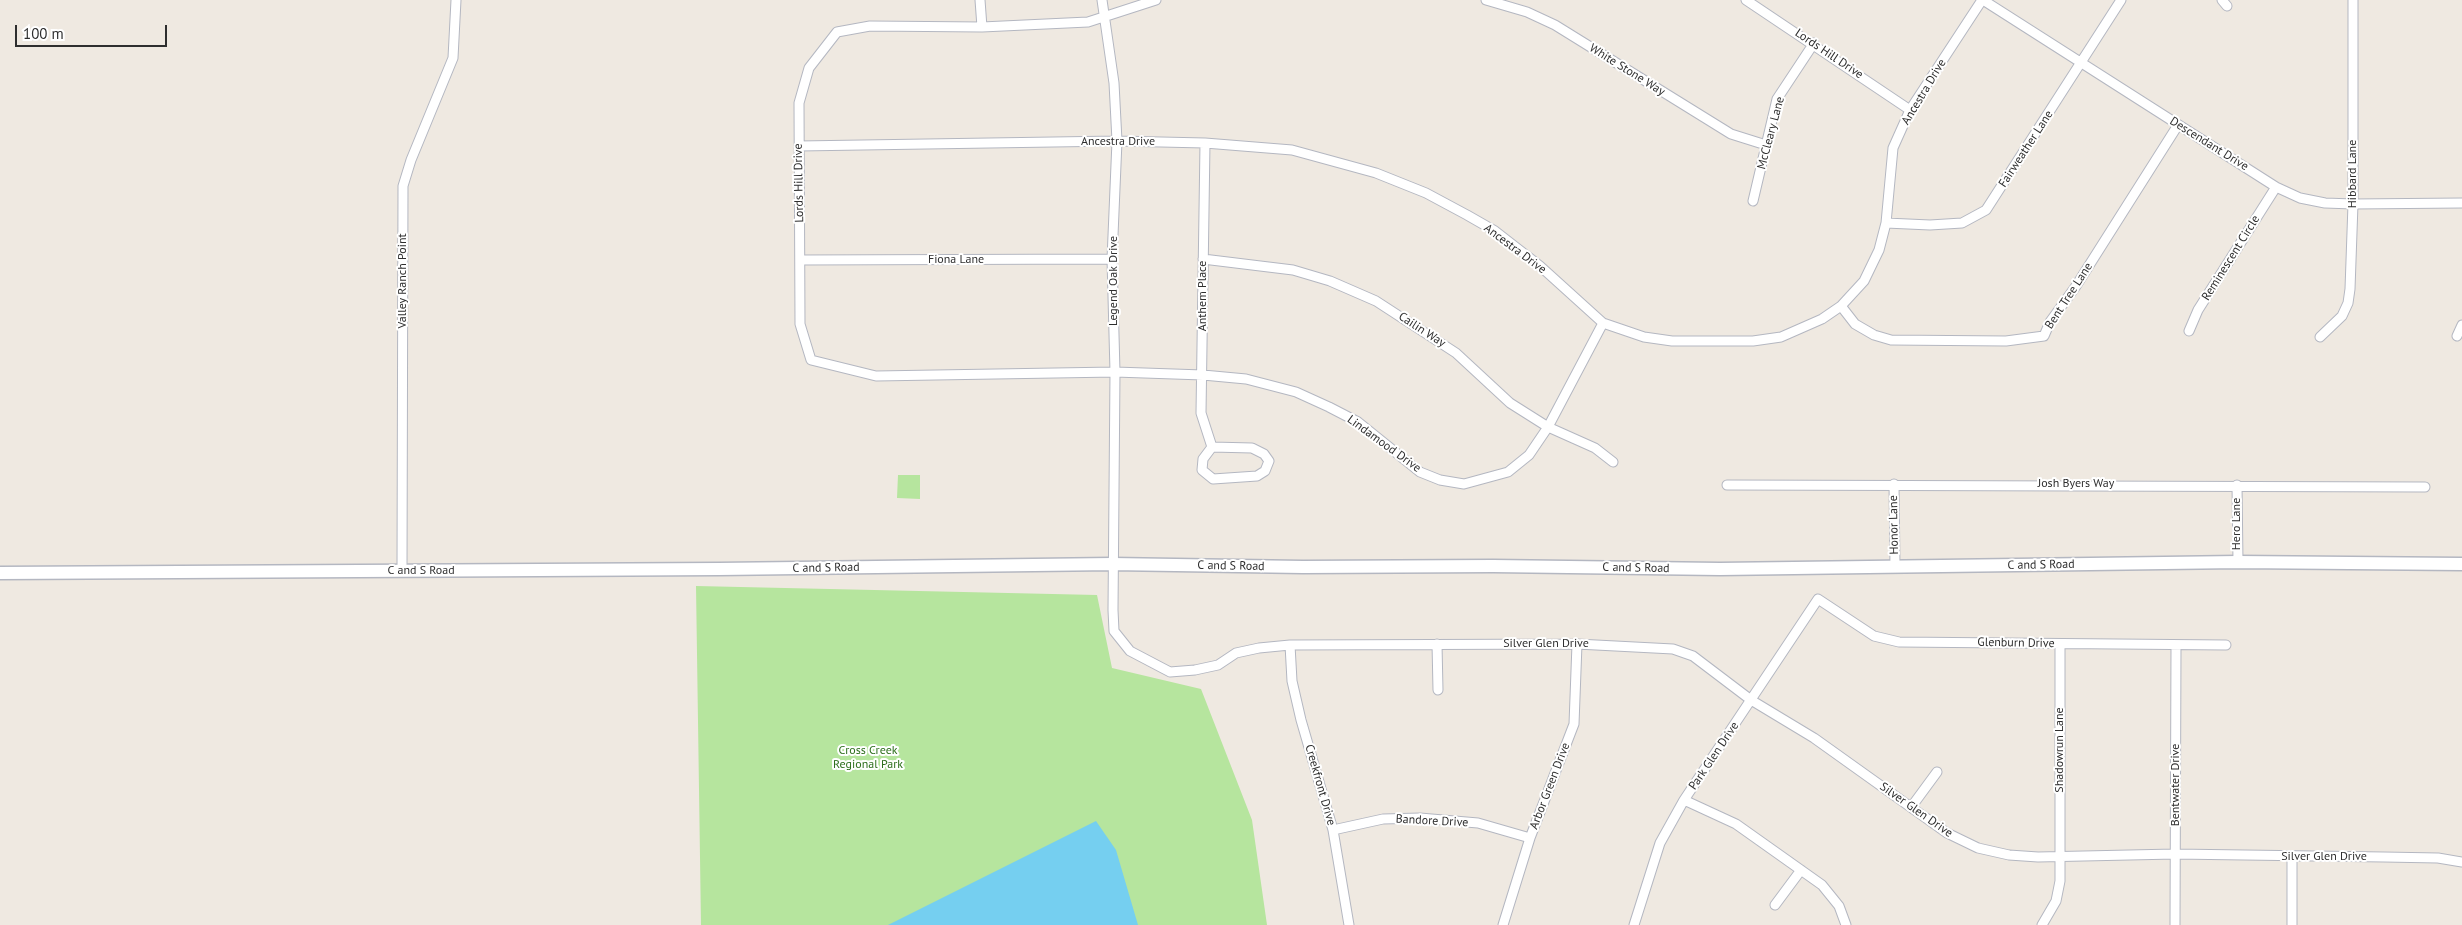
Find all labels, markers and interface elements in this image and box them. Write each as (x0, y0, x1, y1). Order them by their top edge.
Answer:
scale bar (18, 15, 170, 47)
text: 100 m (23, 24, 64, 43)
street label: Lords Hill Drive (1792, 26, 1866, 82)
street label: White Stone Way (1586, 41, 1668, 99)
street label: Ancestra Drive (1899, 57, 1949, 127)
street label: McCleary Lane (1754, 95, 1788, 171)
street label: Fairweather Lane (1996, 108, 2056, 190)
street label: Descendant Drive (2167, 114, 2251, 174)
street label: Ancestra Drive (1081, 135, 1155, 149)
street label: Hibbard Lane (2346, 140, 2360, 208)
street label: Lords Hill Drive (791, 143, 807, 223)
street label: Reminescent Circle (2199, 213, 2263, 303)
street label: Ancestra Drive (1481, 221, 1549, 277)
street label: Valley Ranch Point (396, 233, 410, 329)
street label: Legend Oak Drive (1107, 236, 1121, 326)
street label: Fiona Lane (928, 253, 984, 267)
street label: Bent Tree Lane (2042, 260, 2096, 332)
street label: Anthem Place (1196, 261, 1210, 331)
street label: Cailin Way (1396, 309, 1448, 351)
street label: Lindamood Drive (1344, 412, 1424, 476)
street label: Josh Byers Way (2038, 477, 2114, 491)
street label: Honor Lane (1886, 495, 1902, 555)
street label: Hero Lane (2230, 498, 2244, 550)
street label: C and S Road (2007, 557, 2075, 573)
street label: C and S Road (1197, 558, 1265, 574)
street label: C and S Road (792, 560, 860, 576)
street label: C and S Road (1602, 560, 1670, 576)
street label: C and S Road (387, 564, 455, 578)
street label: Glenburn Drive (1977, 635, 2055, 651)
street label: Silver Glen Drive (1503, 637, 1589, 651)
street label: Shadowrun Lane (2053, 707, 2067, 793)
street label: Park Glen Drive (1686, 719, 1742, 793)
street label: Arbor Green Drive (1527, 741, 1573, 831)
street label: Creekfront Drive (1302, 743, 1338, 827)
park label: Cross Creek Regional Park (833, 744, 903, 772)
street label: Bentwater Drive (2169, 744, 2183, 826)
street label: Silver Glen Drive (1877, 780, 1955, 840)
street label: Bandore Drive (1395, 812, 1469, 830)
street label: Silver Glen Drive (2281, 850, 2367, 864)

